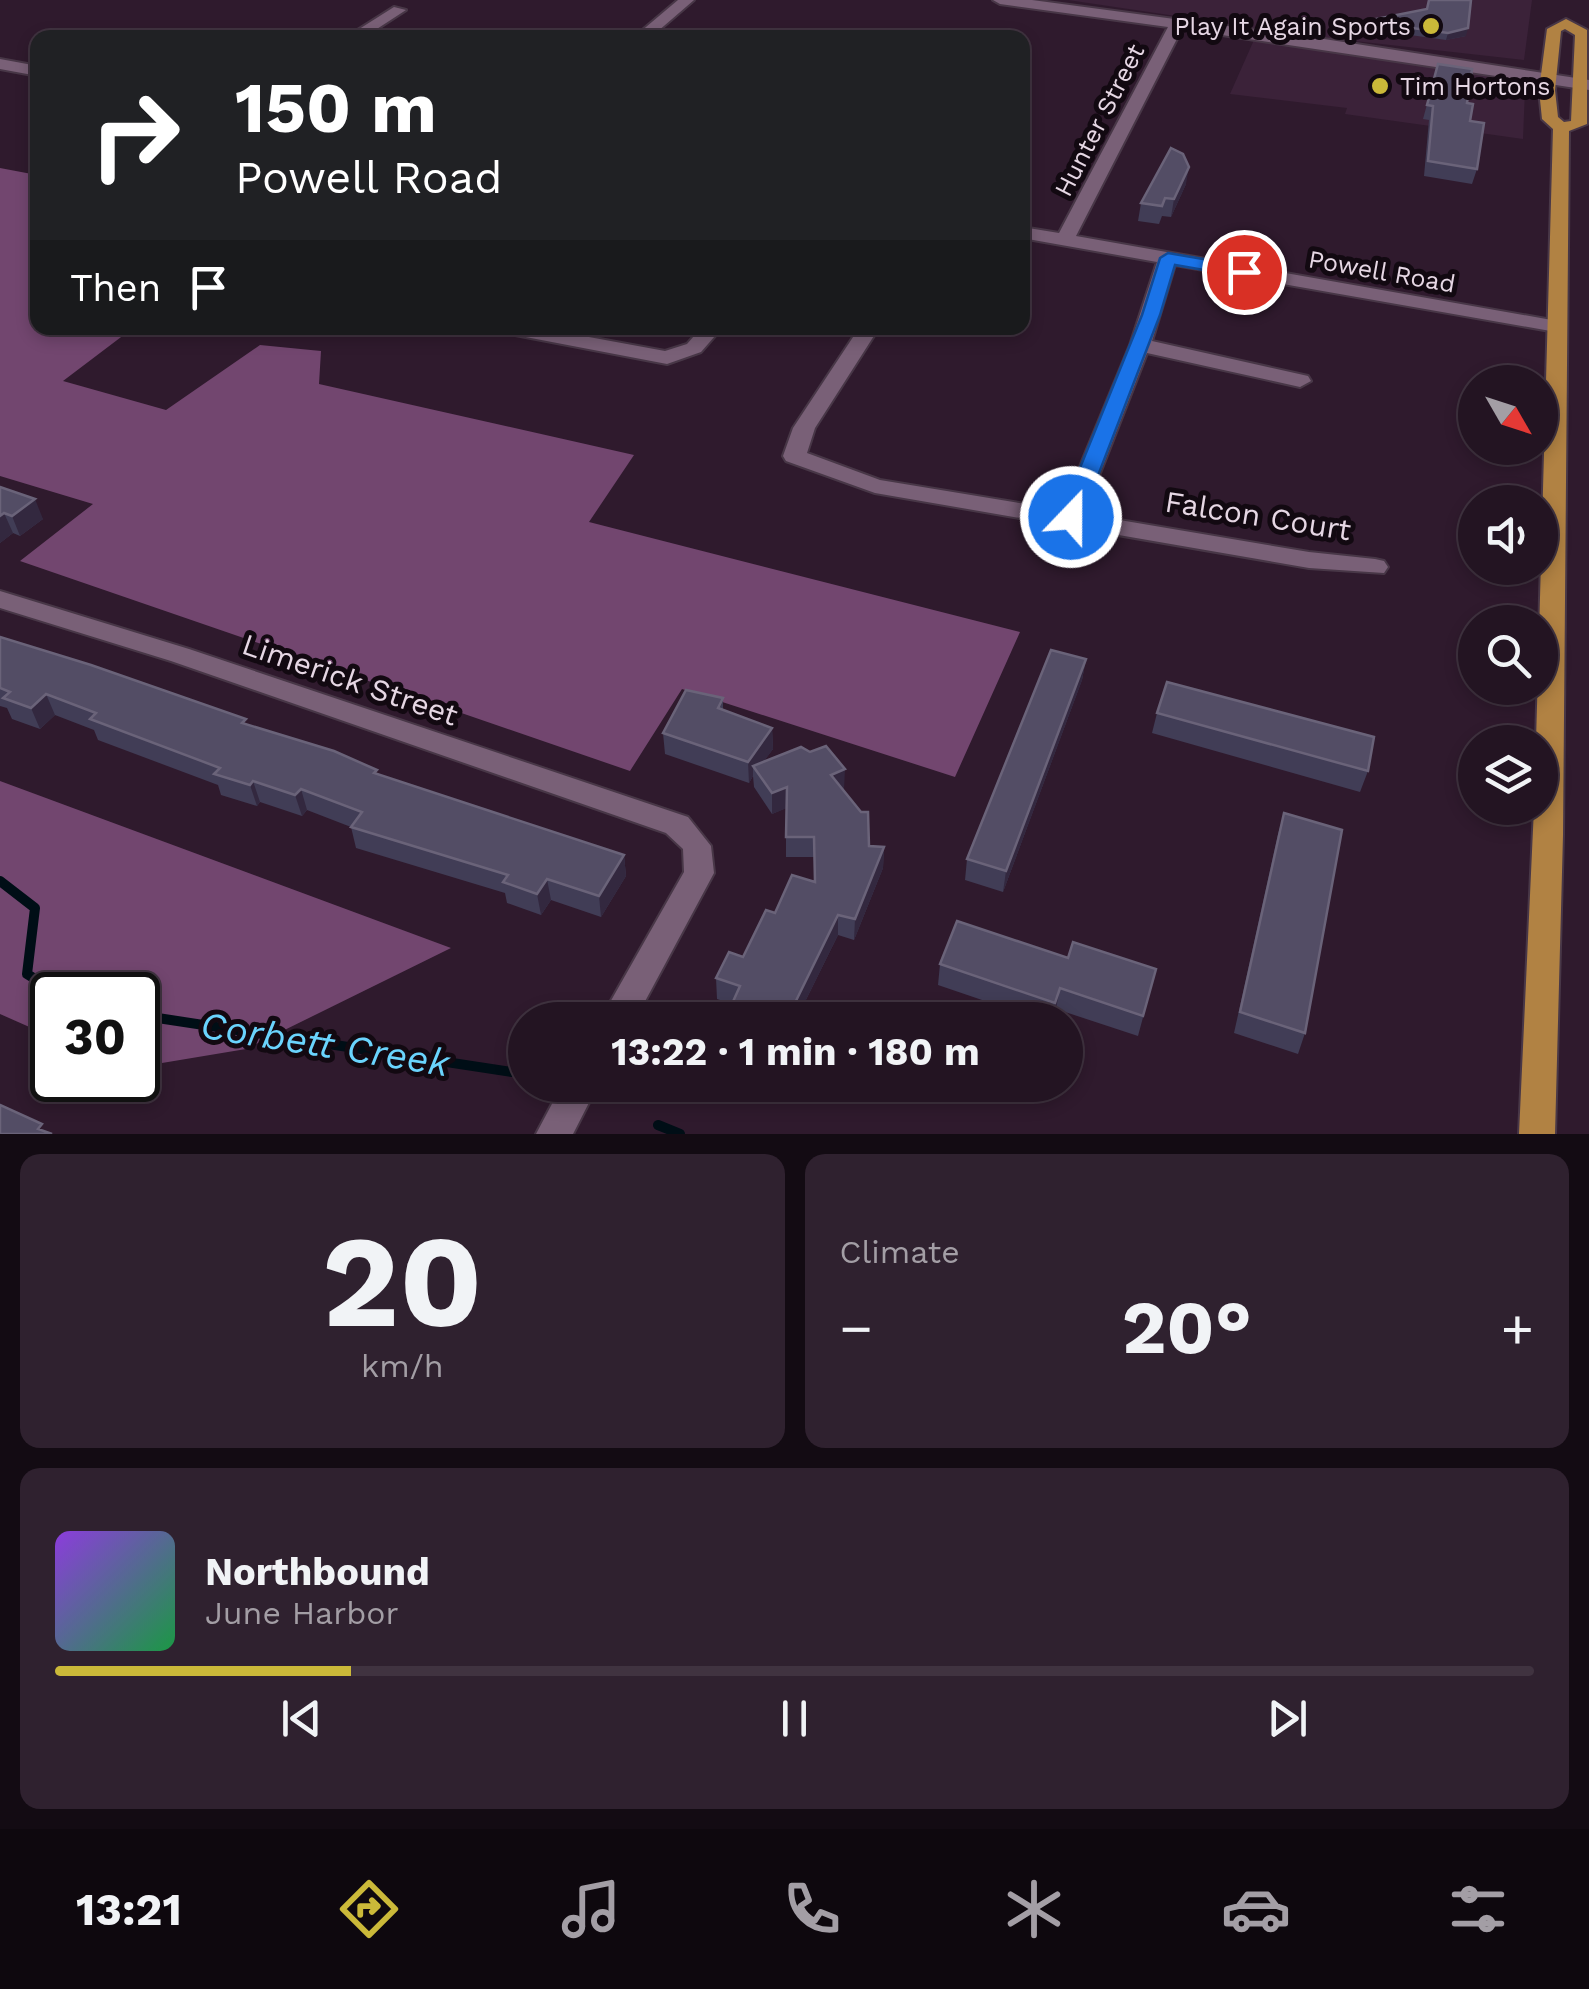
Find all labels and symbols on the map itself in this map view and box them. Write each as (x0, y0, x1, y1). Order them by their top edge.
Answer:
place label: Play It Again Sports (1174, 12, 1411, 41)
marker: Play It Again Sports (1420, 15, 1442, 37)
street label: Hunter Street (1049, 39, 1151, 201)
place label: Tim Hortons (1400, 72, 1550, 101)
marker: Tim Hortons (1369, 75, 1391, 97)
pin (1202, 230, 1287, 315)
street label: Powell Road (1306, 244, 1458, 299)
north arrow (1458, 365, 1558, 465)
position arrow (1019, 465, 1123, 569)
street label: Falcon Court (1163, 484, 1354, 548)
street label: Limerick Street (238, 626, 463, 733)
speed limit sign: 30 (30, 972, 160, 1102)
water label: Corbett Creek (197, 1003, 454, 1086)

